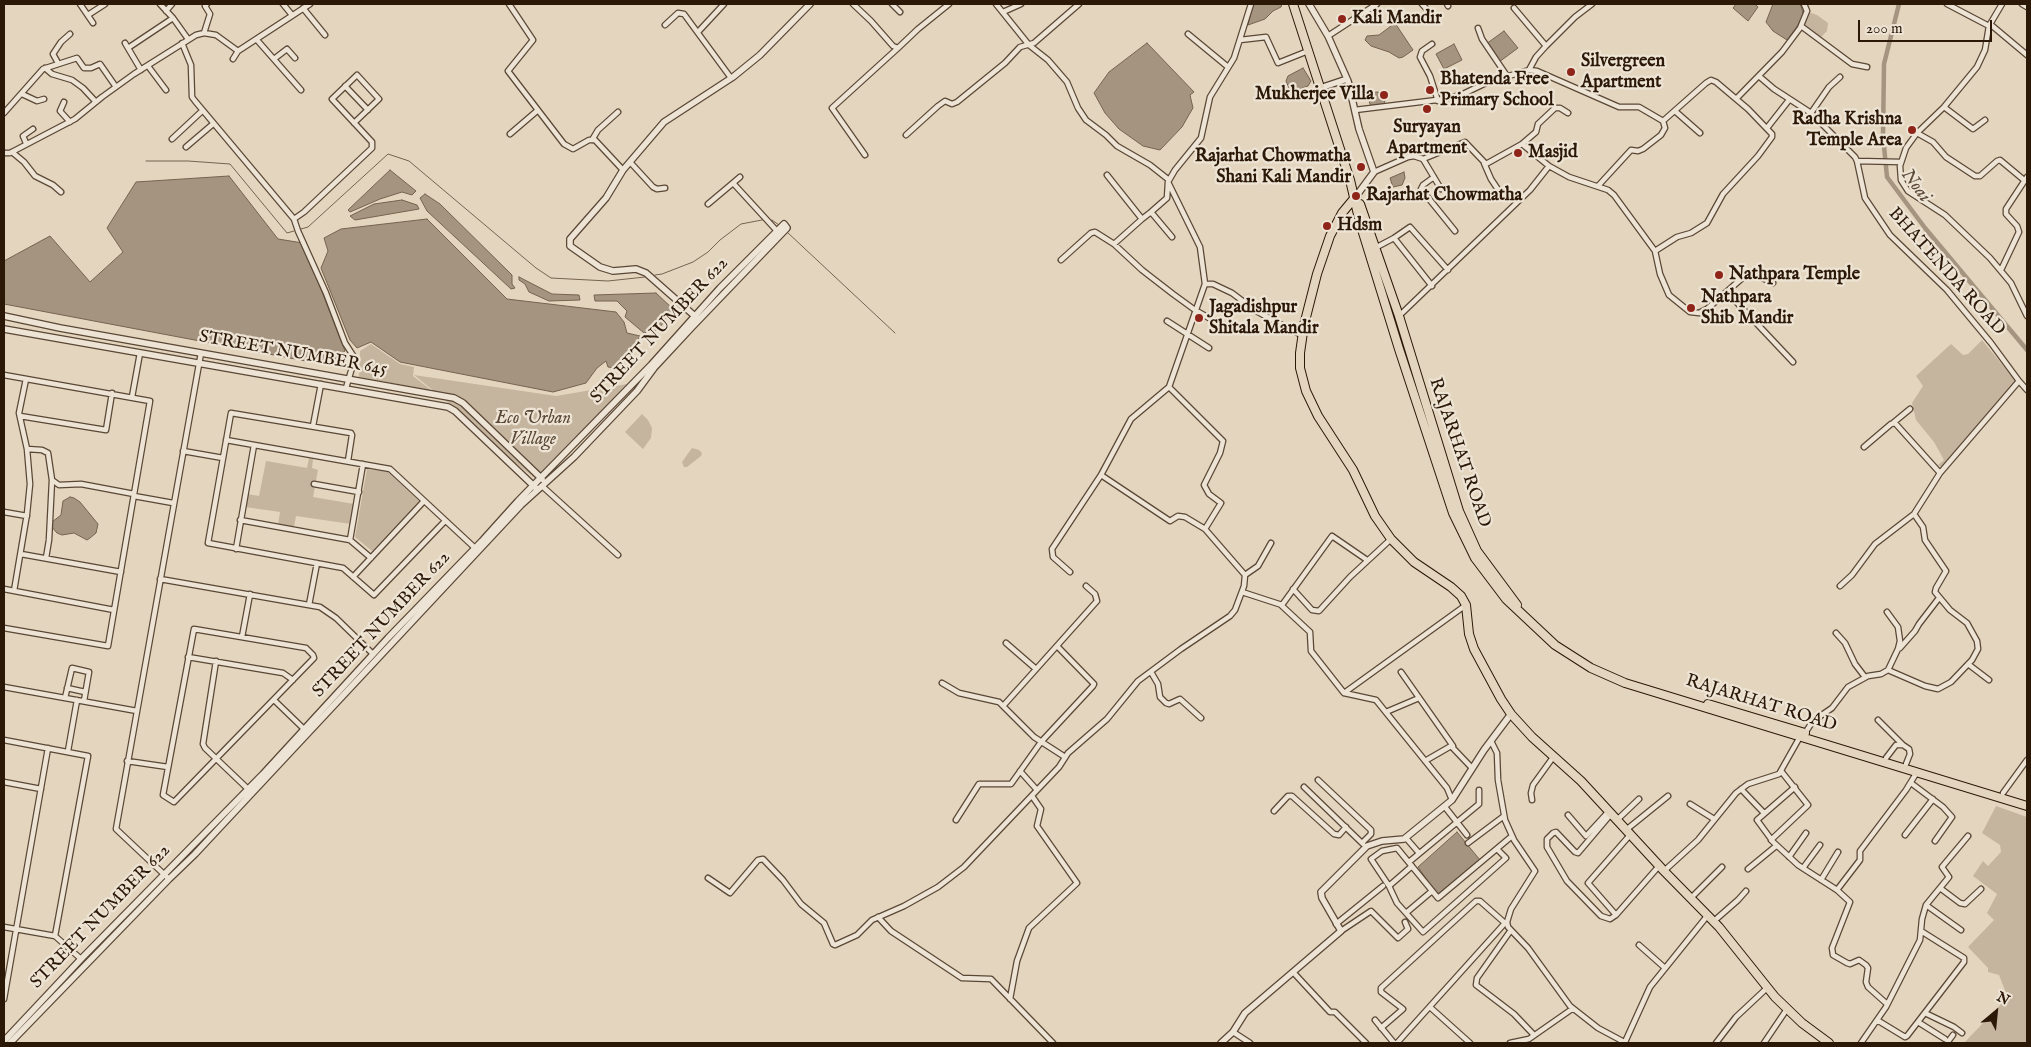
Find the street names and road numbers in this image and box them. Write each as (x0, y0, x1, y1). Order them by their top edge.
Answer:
street label: BHATENDA ROAD (1883, 204, 2009, 340)
street label: STREET NUMBER 622 (587, 253, 733, 409)
street label: STREET NUMBER 645 (197, 327, 389, 381)
street label: RAJARHAT ROAD (1423, 375, 1495, 531)
street label: STREET NUMBER 622 (309, 547, 455, 703)
street label: RAJARHAT ROAD (1683, 671, 1839, 737)
street label: STREET NUMBER 622 (27, 840, 175, 994)

